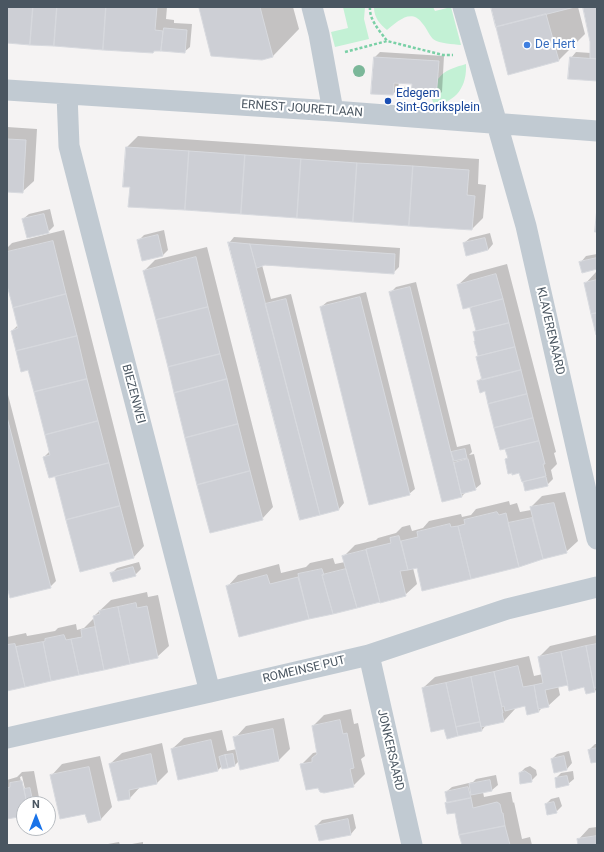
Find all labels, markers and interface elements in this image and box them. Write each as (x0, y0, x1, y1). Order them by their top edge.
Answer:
place label: De Hert (535, 38, 575, 52)
marker: De Hert (522, 40, 532, 50)
place label: Edegem Sint-Goriksplein (396, 87, 480, 115)
marker: Edegem Sint-Goriksplein (383, 96, 393, 106)
street label: ERNEST JOURETLAAN (241, 98, 363, 120)
street label: KLAVERENAARD (533, 286, 567, 376)
street label: BIEZENWEI (118, 363, 148, 425)
street label: ROMEINSE PUT (261, 654, 347, 686)
street label: JONKERSAARD (374, 708, 406, 792)
north arrow (16, 796, 56, 836)
text: N (32, 798, 40, 811)

